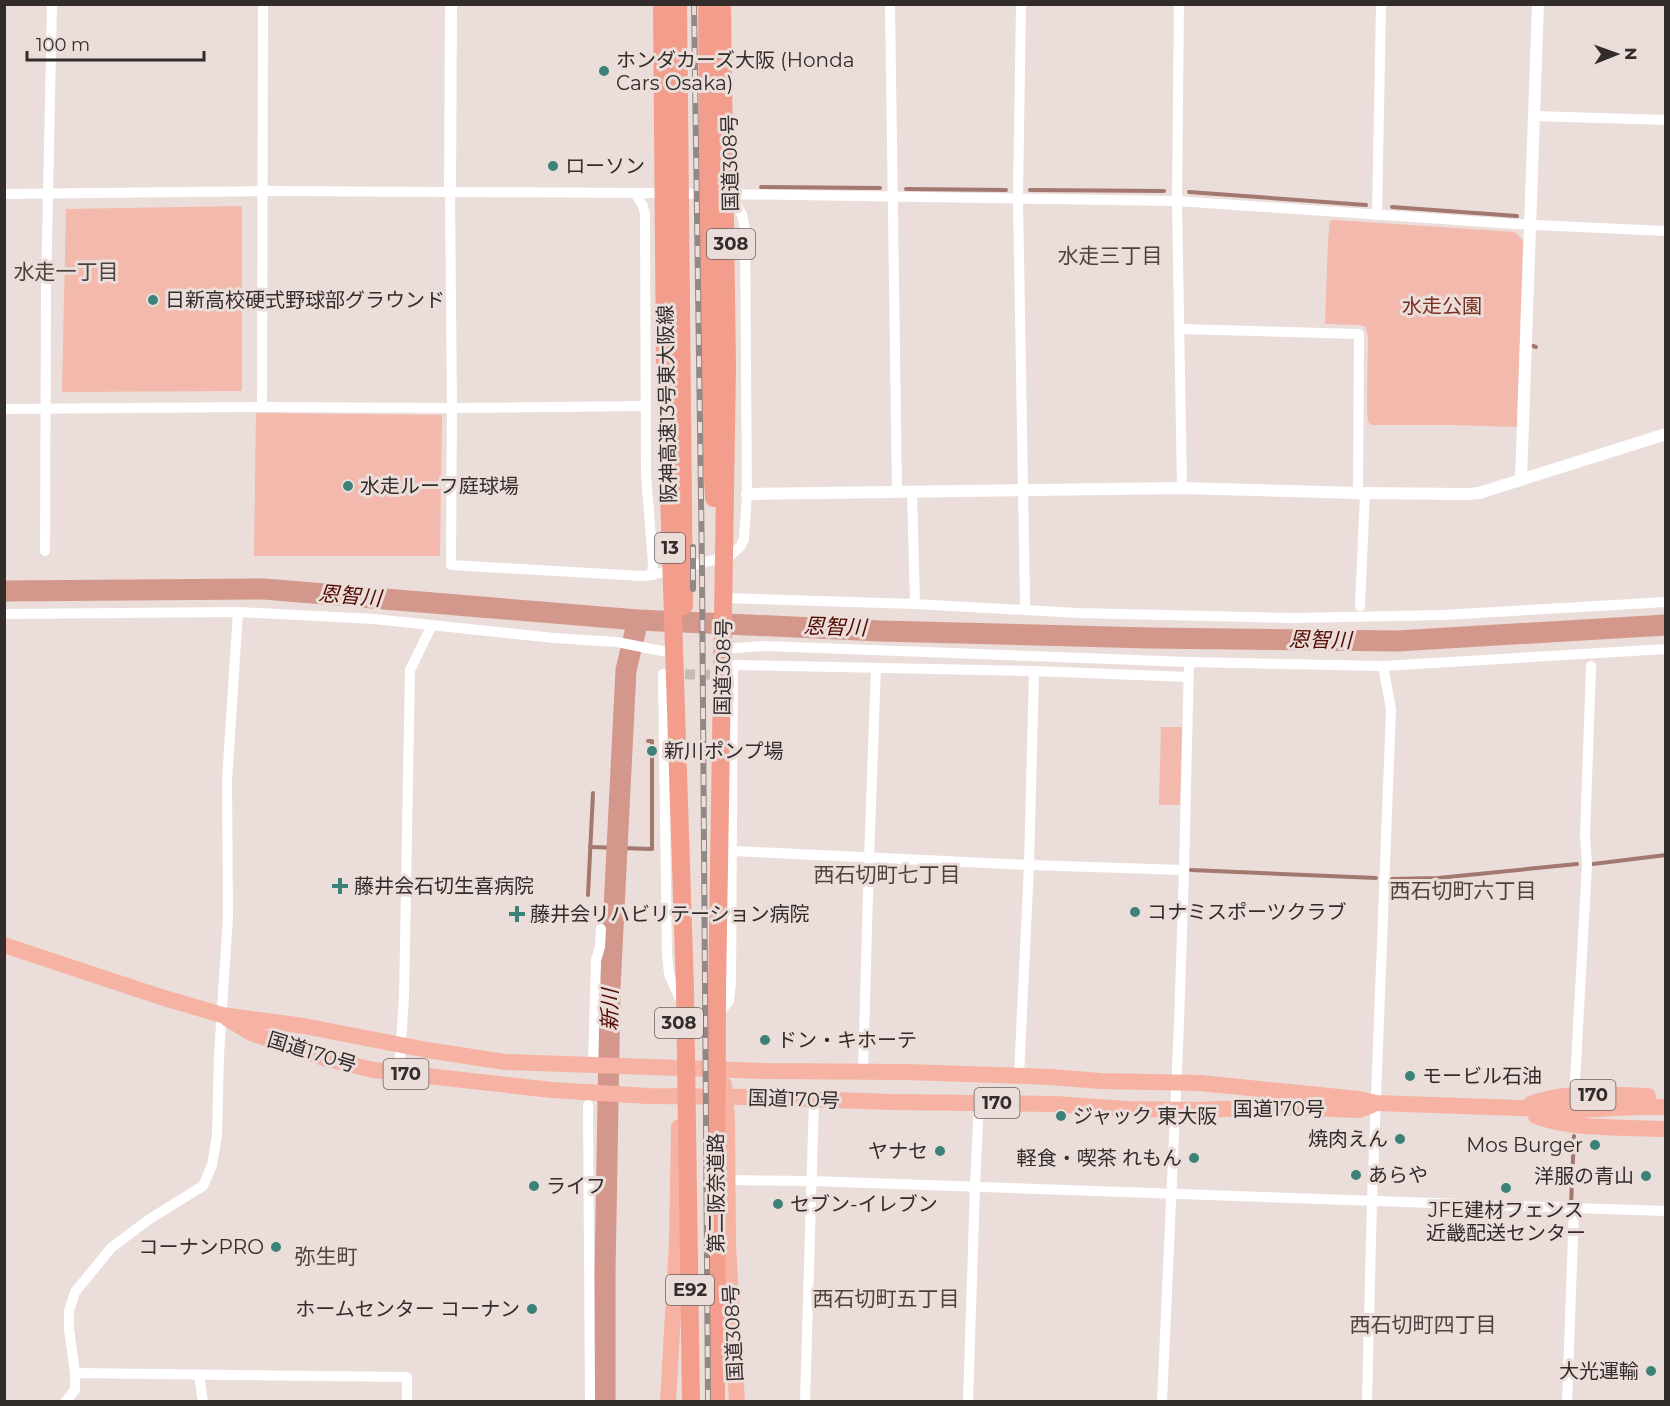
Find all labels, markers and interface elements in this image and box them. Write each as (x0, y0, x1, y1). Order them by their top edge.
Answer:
scale bar (27, 24, 204, 62)
north arrow (1586, 24, 1646, 84)
text: 100 m (36, 34, 90, 56)
text: N (1621, 47, 1640, 60)
place label: ホンダカーズ大阪 (Honda Cars Osaka) (616, 48, 855, 95)
marker: ホンダカーズ大阪 (Honda Cars Osaka) (597, 64, 611, 78)
street label: 国道308号 (717, 114, 743, 212)
place label: ローソン (565, 154, 645, 178)
marker: ローソン (546, 159, 560, 173)
road number: 308 (707, 229, 755, 259)
district label: 水走三丁目 (1058, 243, 1163, 268)
district label: 水走一丁目 (14, 259, 119, 284)
place label: 日新高校硬式野球部グラウンド (165, 288, 445, 312)
marker: 日新高校硬式野球部グラウンド (146, 293, 160, 307)
park label: 水走公園 (1402, 294, 1482, 318)
street label: 阪神高速13号東大阪線 (653, 305, 681, 503)
place label: 水走ルーフ庭球場 (360, 474, 519, 498)
marker: 水走ルーフ庭球場 (341, 479, 355, 493)
road number: 13 (655, 533, 685, 563)
water label: 恩智川 (318, 580, 385, 611)
water label: 恩智川 (803, 613, 869, 640)
street label: 国道308号 (710, 618, 736, 716)
water label: 恩智川 (1288, 626, 1354, 653)
place label: 新川ポンプ場 (664, 739, 783, 763)
marker: 新川ポンプ場 (645, 744, 659, 758)
district label: 西石切町七丁目 (814, 862, 961, 887)
place label: 藤井会石切生喜病院 (354, 874, 534, 898)
marker: 藤井会石切生喜病院 (331, 877, 349, 895)
district label: 西石切町六丁目 (1390, 878, 1537, 903)
place label: コナミスポーツクラブ (1147, 900, 1347, 924)
place label: 藤井会リハビリテーション病院 (530, 902, 810, 926)
marker: 藤井会リハビリテーション病院 (508, 905, 526, 923)
marker: コナミスポーツクラブ (1128, 905, 1142, 919)
water label: 新川 (597, 987, 622, 1031)
road number: 308 (655, 1008, 703, 1038)
street label: 国道170号 (265, 1027, 359, 1077)
place label: ドン・キホーテ (777, 1028, 917, 1052)
marker: ドン・キホーテ (758, 1033, 772, 1047)
road number: 170 (384, 1059, 428, 1089)
place label: モービル石油 (1422, 1064, 1542, 1088)
marker: モービル石油 (1403, 1069, 1417, 1083)
road number: 170 (1570, 1080, 1616, 1110)
street label: 国道170号 (748, 1085, 840, 1113)
road number: 170 (974, 1088, 1020, 1118)
street label: 国道170号 (1233, 1097, 1325, 1121)
place label: ジャック 東大阪 (1073, 1104, 1217, 1128)
marker: ジャック 東大阪 (1054, 1109, 1068, 1123)
place label: 焼肉えん (1308, 1127, 1388, 1151)
marker: 焼肉えん (1393, 1132, 1407, 1146)
street label: 第二阪奈道路 (704, 1133, 728, 1253)
place label: Mos Burger (1466, 1133, 1583, 1157)
marker: Mos Burger (1588, 1138, 1602, 1152)
place label: ヤナセ (868, 1139, 928, 1163)
marker: ヤナセ (933, 1144, 947, 1158)
place label: 軽食・喫茶 れもん (1017, 1146, 1182, 1170)
marker: 軽食・喫茶 れもん (1187, 1151, 1201, 1165)
place label: あらや (1368, 1163, 1428, 1187)
place label: 洋服の青山 (1534, 1164, 1634, 1188)
marker: あらや (1349, 1168, 1363, 1182)
marker: 洋服の青山 (1639, 1169, 1653, 1183)
place label: ライフ (546, 1174, 606, 1198)
marker: ライフ (527, 1179, 541, 1193)
marker: JFE建材フェンス 近畿配送センター (1499, 1181, 1513, 1195)
place label: セブン-イレブン (790, 1192, 938, 1216)
marker: セブン-イレブン (771, 1197, 785, 1211)
place label: JFE建材フェンス 近畿配送センター (1426, 1198, 1586, 1245)
place label: コーナンPRO (139, 1235, 264, 1259)
marker: コーナンPRO (269, 1240, 283, 1254)
district label: 弥生町 (295, 1244, 358, 1269)
road number: E92 (666, 1275, 714, 1305)
street label: 国道308号 (718, 1284, 748, 1382)
district label: 西石切町五丁目 (813, 1286, 960, 1311)
place label: ホームセンター コーナン (295, 1297, 520, 1321)
marker: ホームセンター コーナン (525, 1302, 539, 1316)
district label: 西石切町四丁目 (1350, 1312, 1497, 1337)
place label: 大光運輸 (1559, 1359, 1639, 1383)
marker: 大光運輸 (1644, 1364, 1658, 1378)

